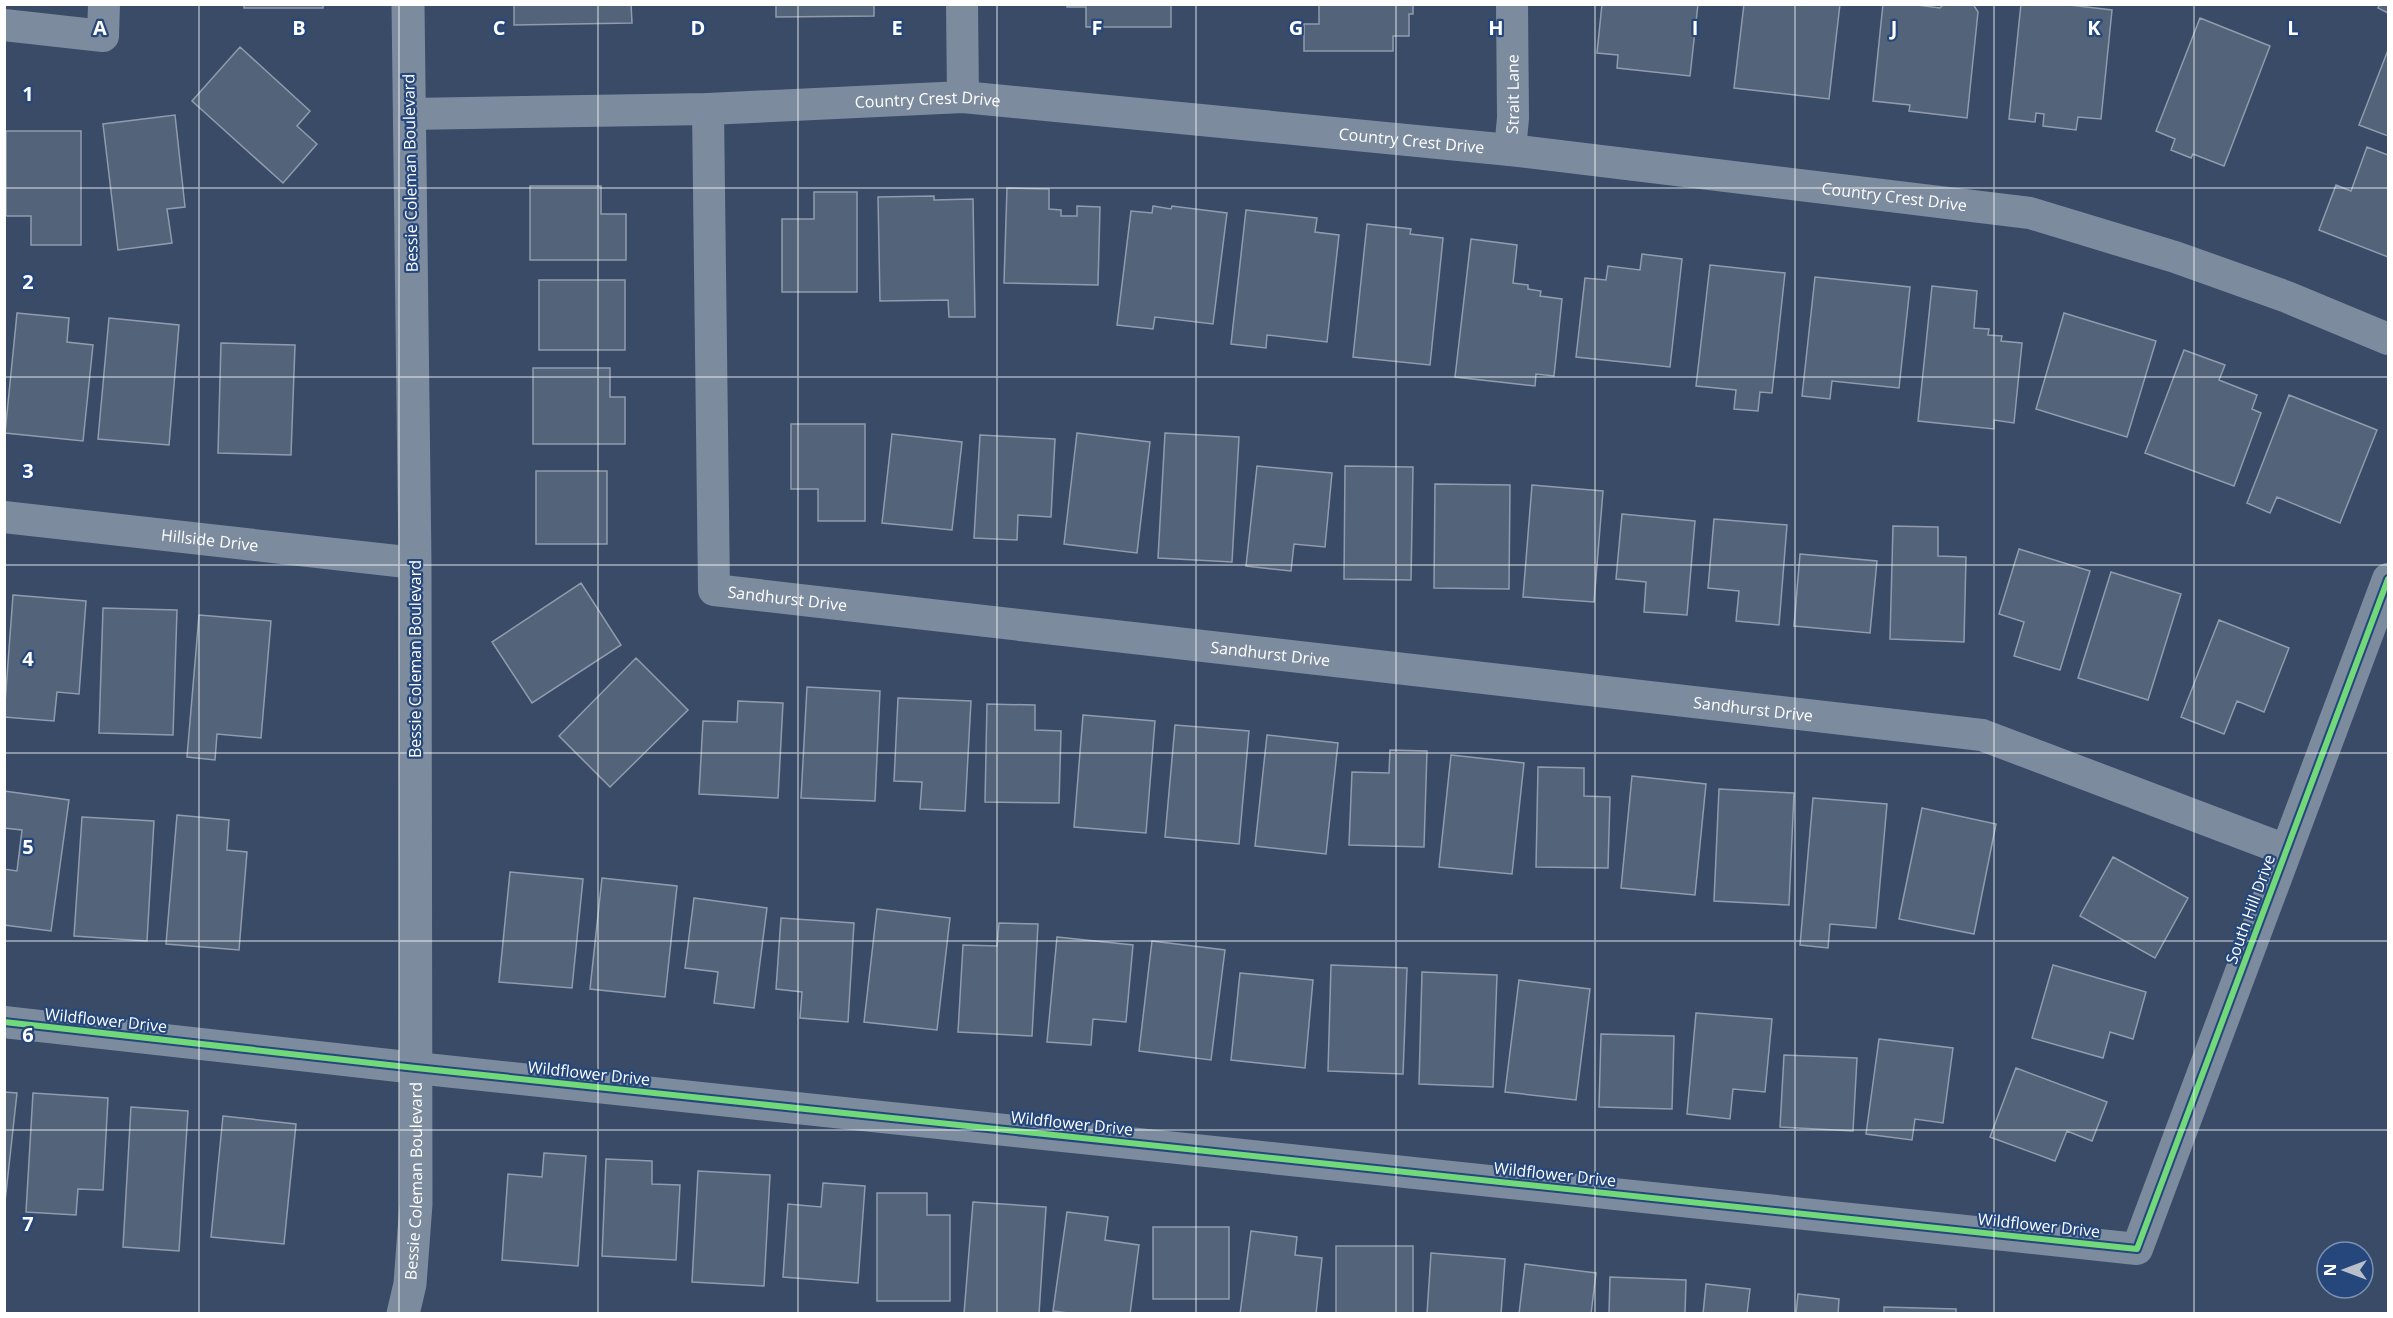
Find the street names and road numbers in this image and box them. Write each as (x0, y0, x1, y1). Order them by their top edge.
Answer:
street label: Strait Lane (1501, 54, 1524, 135)
street label: Bessie Coleman Boulevard (397, 74, 423, 272)
street label: Country Crest Drive (854, 86, 1002, 113)
street label: Country Crest Drive (1338, 122, 1485, 158)
street label: Country Crest Drive (1820, 177, 1968, 216)
street label: Hillside Drive (160, 524, 260, 556)
street label: Bessie Coleman Boulevard (404, 560, 426, 758)
street label: Sandhurst Drive (727, 581, 848, 616)
street label: Sandhurst Drive (1209, 636, 1331, 671)
street label: Sandhurst Drive (1692, 691, 1814, 727)
street label: South Hill Drive (2220, 851, 2280, 967)
street label: Wildflower Drive (44, 1003, 168, 1037)
street label: Wildflower Drive (527, 1056, 651, 1090)
street label: Bessie Coleman Boulevard (399, 1082, 427, 1281)
street label: Wildflower Drive (1010, 1106, 1134, 1140)
street label: Wildflower Drive (1493, 1157, 1617, 1191)
street label: Wildflower Drive (1977, 1208, 2101, 1242)

